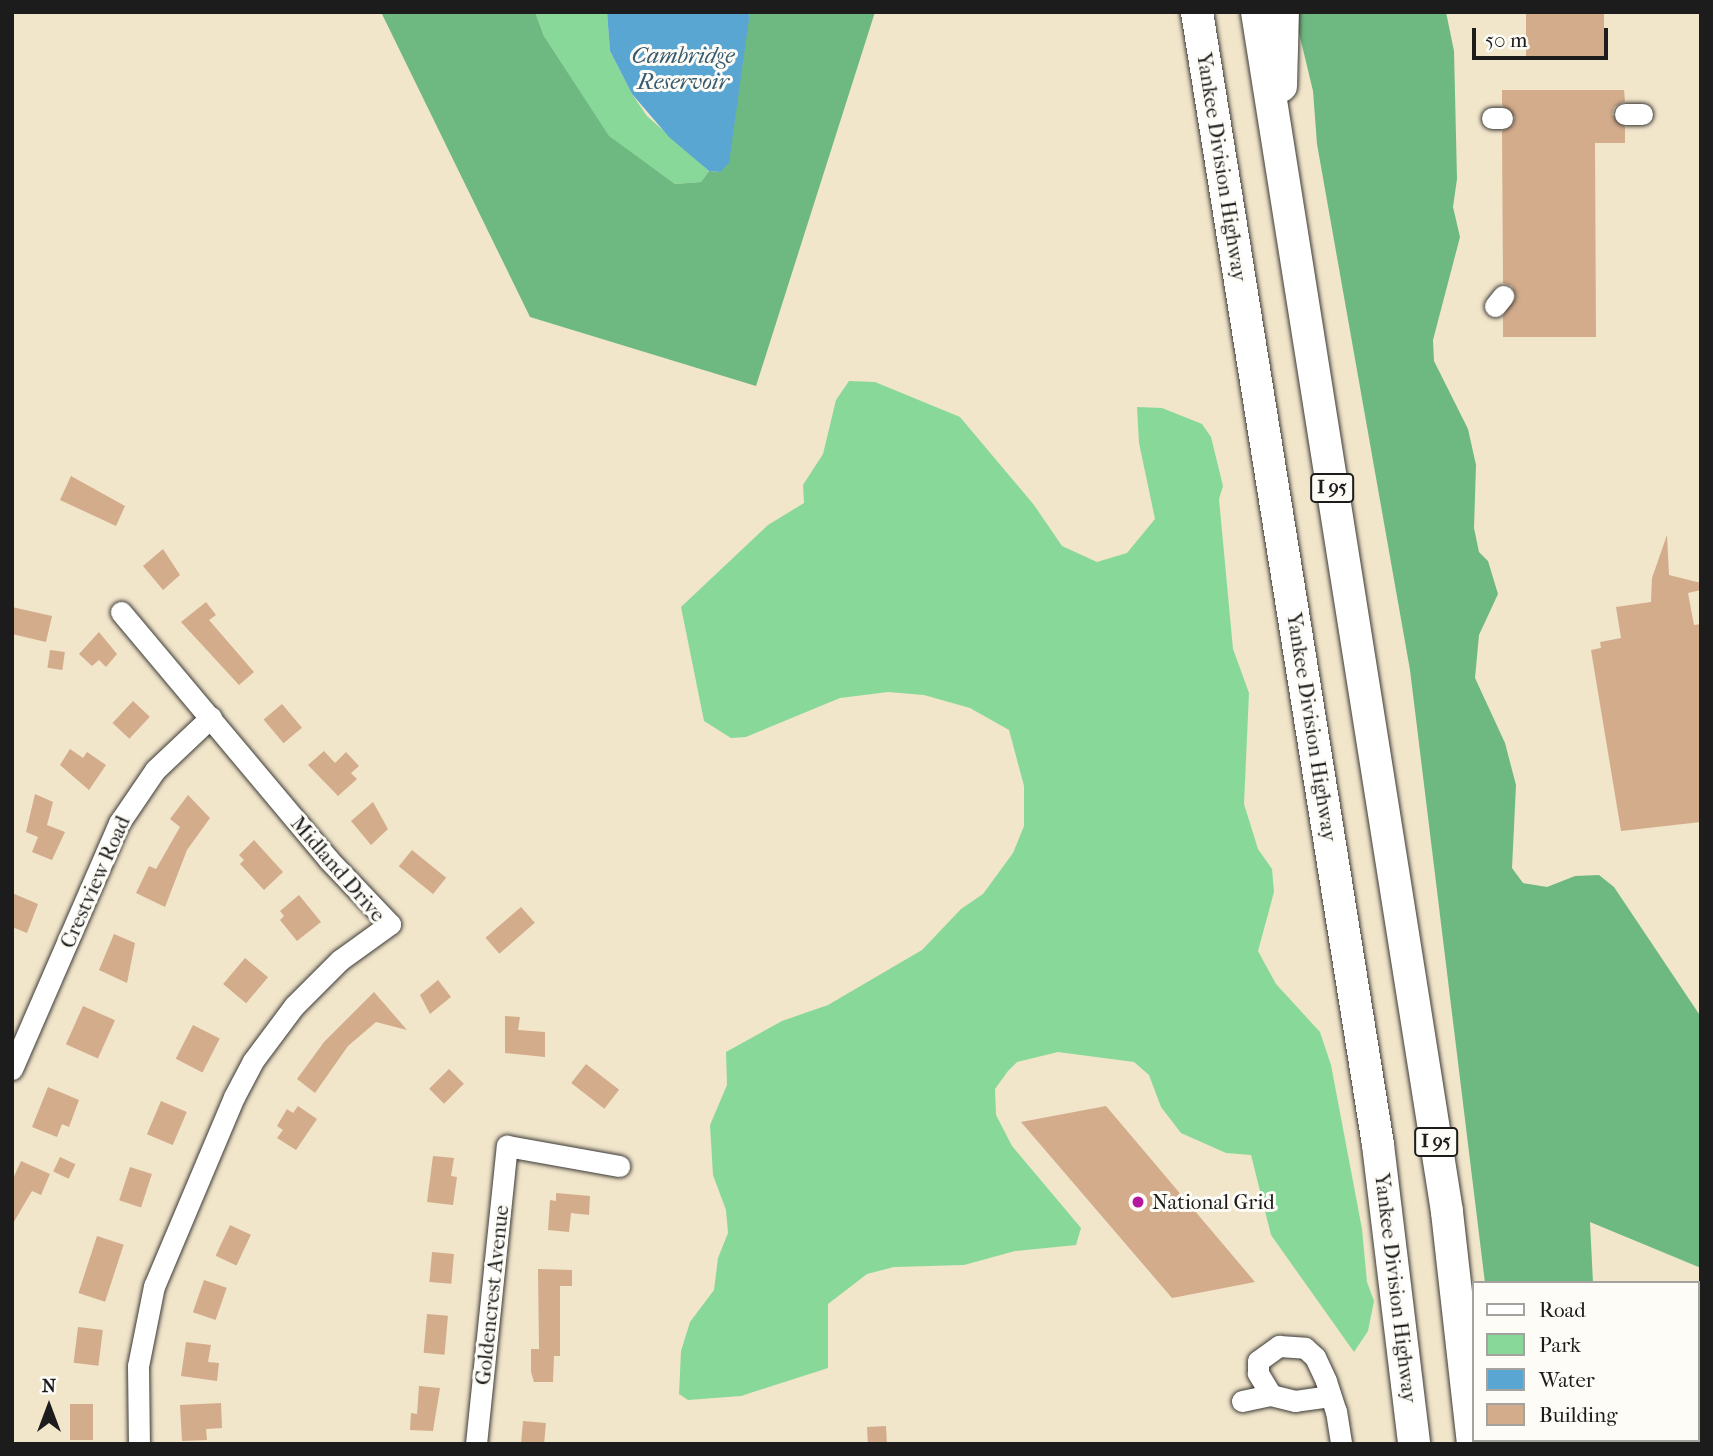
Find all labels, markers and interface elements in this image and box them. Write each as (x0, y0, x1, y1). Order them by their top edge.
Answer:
scale bar (1475, 14, 1612, 58)
text: 50 m (1485, 28, 1528, 52)
water label: Cambridge Reservoir (631, 42, 735, 96)
street label: Yankee Division Highway (1191, 51, 1253, 283)
road number: I 95 (1309, 472, 1355, 503)
street label: Yankee Division Highway (1281, 611, 1343, 843)
street label: Midland Drive (285, 811, 391, 927)
street label: Crestview Road (55, 812, 135, 952)
road number: I 95 (1413, 1126, 1459, 1158)
street label: Yankee Division Highway (1369, 1172, 1423, 1404)
place label: National Grid (1152, 1189, 1275, 1215)
marker: National Grid (1130, 1194, 1146, 1210)
street label: Goldencrest Avenue (470, 1204, 514, 1386)
legend (1472, 1281, 1699, 1442)
text: Road (1539, 1298, 1586, 1322)
text: Park (1539, 1333, 1581, 1357)
text: Water (1539, 1368, 1595, 1392)
north arrow (14, 1372, 84, 1442)
text: N (42, 1375, 56, 1397)
text: Building (1539, 1403, 1617, 1427)

